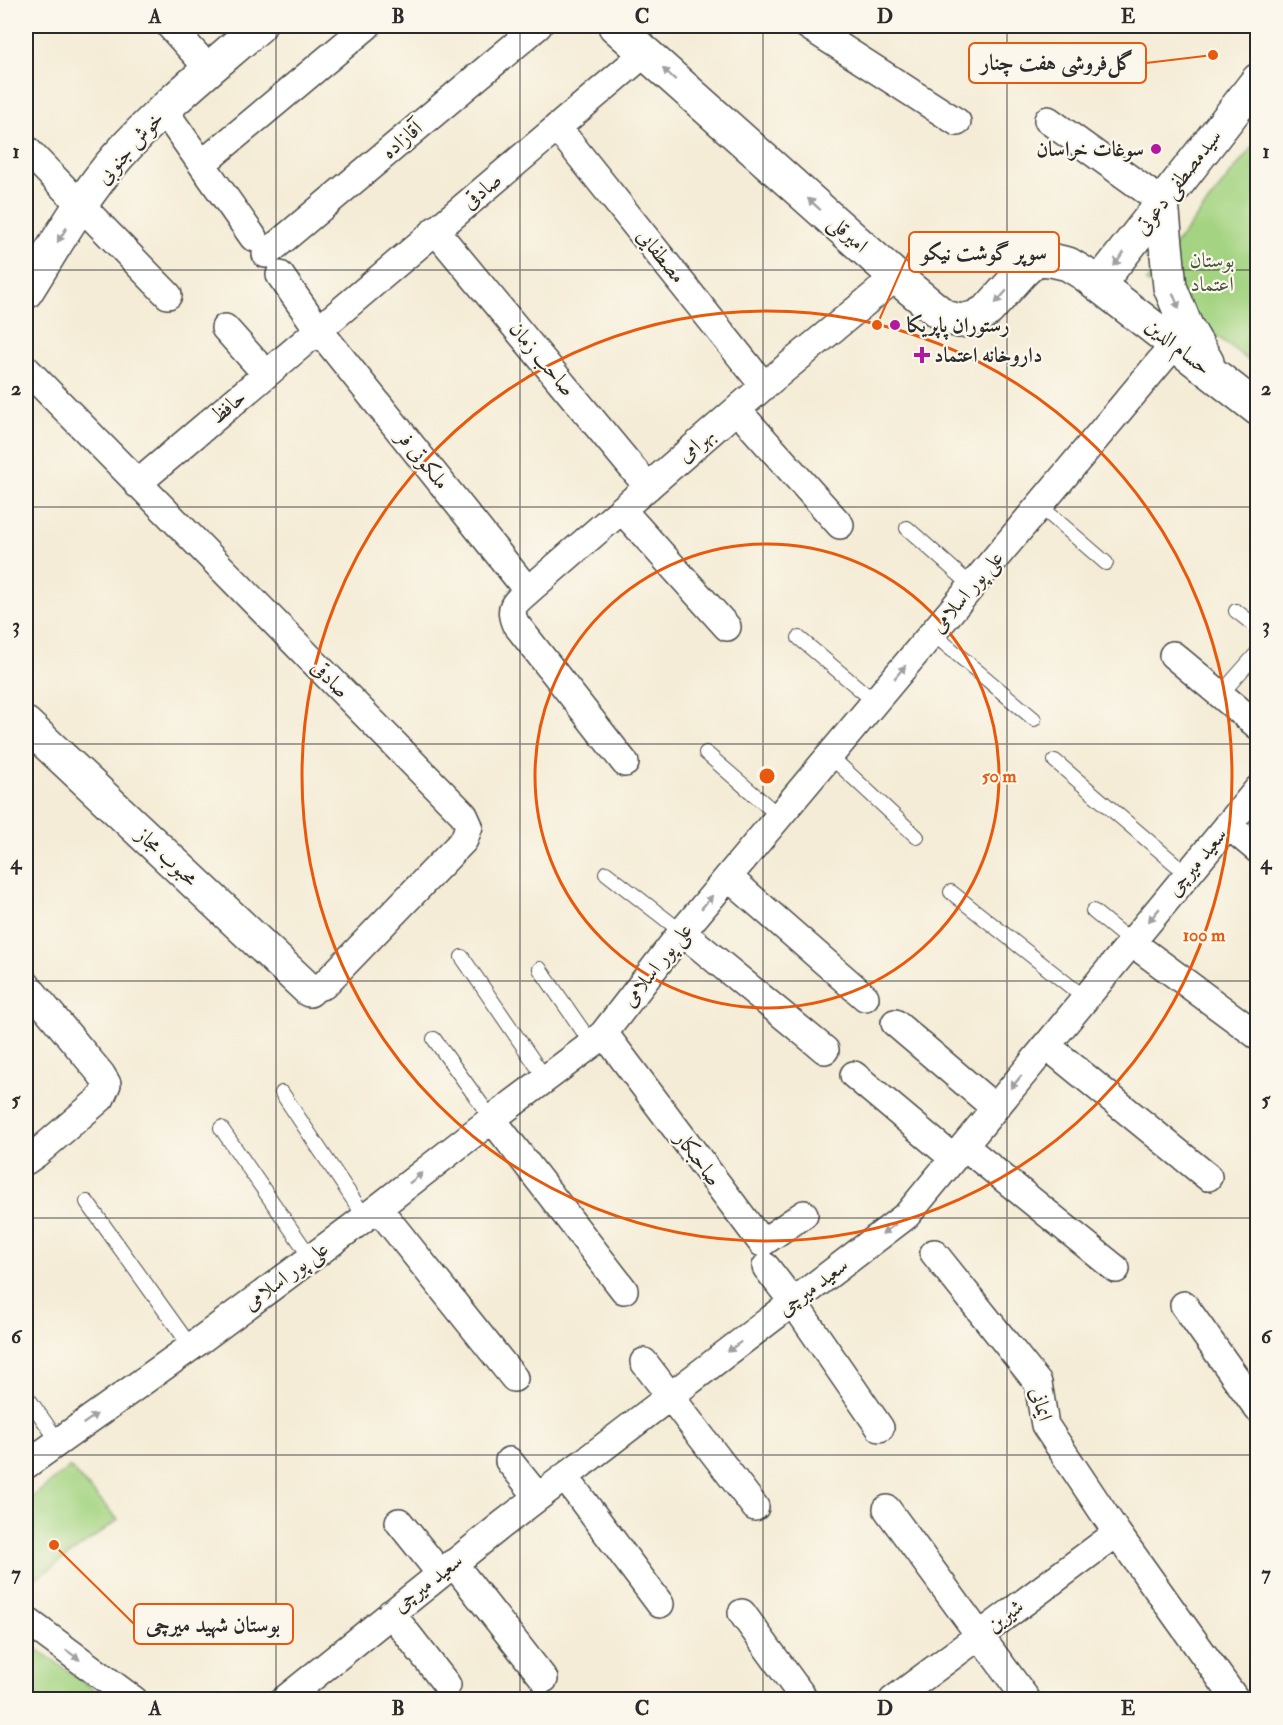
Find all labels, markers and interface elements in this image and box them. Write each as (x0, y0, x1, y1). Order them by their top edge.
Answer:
text: A (148, 4, 162, 29)
text: B (391, 4, 405, 29)
text: C (635, 4, 649, 29)
text: D (877, 4, 893, 29)
text: E (1121, 4, 1136, 29)
callout: گل‌فروشی هفت چنار (969, 43, 1146, 83)
text: گل‌فروشی هفت چنار (977, 49, 1134, 78)
one-way arrow (662, 68, 677, 81)
street label: خوش جنوبی (90, 106, 171, 191)
street label: آقازاده (376, 113, 430, 165)
street label: سیدمصطفی دعوتی (1128, 124, 1229, 241)
place label: سوغات خراسان (1036, 136, 1144, 163)
text: 1 (12, 139, 20, 164)
text: 1 (1262, 139, 1270, 164)
marker: سوغات خراسان (1149, 142, 1163, 156)
street label: صادقی (457, 167, 507, 215)
one-way arrow (807, 198, 822, 211)
street label: امیرقلی (821, 209, 874, 260)
street label: مصطفایی (631, 223, 691, 289)
one-way arrow (56, 227, 67, 243)
callout: سوپر گوشت نیکو (909, 232, 1059, 272)
text: سوپر گوشت نیکو (919, 239, 1047, 267)
park label: بوستان اعتماد (1189, 247, 1235, 298)
one-way arrow (1112, 251, 1125, 267)
one-way arrow (994, 289, 1007, 304)
one-way arrow (1172, 292, 1181, 310)
place label: رستوران پاپریکا (907, 312, 1010, 340)
street label: حسام الدین (1137, 312, 1216, 385)
street label: صاحب زمان (503, 316, 581, 402)
marker: رستوران پاپریکا (888, 318, 902, 332)
place label: داروخانه اعتماد (934, 342, 1042, 369)
marker: داروخانه اعتماد (915, 348, 929, 362)
text: 2 (11, 376, 21, 401)
text: 2 (1261, 376, 1271, 401)
street label: حافظ (204, 384, 252, 430)
street label: بهرامی (672, 421, 720, 469)
street label: ملکوتی فر (390, 423, 455, 495)
street label: علی پور اسلامی (925, 545, 1011, 640)
text: 3 (12, 613, 20, 638)
text: 3 (1262, 613, 1270, 638)
street label: صادقی (305, 654, 355, 704)
one-way arrow (893, 665, 906, 680)
text: 50 m (982, 765, 1017, 788)
centre of rings (757, 766, 777, 786)
street label: محبوب مجاز (129, 820, 204, 893)
street label: سعید میرچی (1161, 822, 1233, 902)
text: 4 (10, 850, 23, 875)
text: 4 (1260, 850, 1273, 875)
one-way arrow (700, 894, 713, 909)
one-way arrow (1147, 907, 1160, 923)
street label: علی پور اسلامی (616, 917, 700, 1014)
text: 100 m (1183, 924, 1226, 947)
one-way arrow (1010, 1074, 1023, 1090)
text: 5 (12, 1087, 22, 1112)
text: 5 (1262, 1087, 1272, 1112)
street label: صاحبکار (667, 1125, 727, 1192)
one-way arrow (408, 1172, 424, 1185)
one-way arrow (881, 1222, 897, 1235)
street label: علی پور اسلامی (238, 1235, 335, 1318)
street label: سعید میرچی (772, 1252, 854, 1322)
text: 6 (11, 1324, 23, 1349)
text: 6 (1261, 1324, 1273, 1349)
one-way arrow (726, 1341, 742, 1354)
street label: ایمانی (1023, 1384, 1059, 1424)
one-way arrow (82, 1413, 97, 1425)
street label: سعید میرچی (388, 1547, 468, 1619)
text: 7 (11, 1561, 21, 1586)
text: 7 (1261, 1561, 1271, 1586)
street label: شیرین (981, 1593, 1029, 1639)
callout: بوستان شهید میرچی (134, 1604, 293, 1644)
text: بوستان شهید میرچی (145, 1611, 280, 1639)
one-way arrow (64, 1649, 80, 1661)
text: A (148, 1696, 162, 1721)
text: B (391, 1696, 405, 1721)
text: C (635, 1696, 649, 1721)
text: D (877, 1696, 893, 1721)
text: E (1121, 1696, 1136, 1721)

